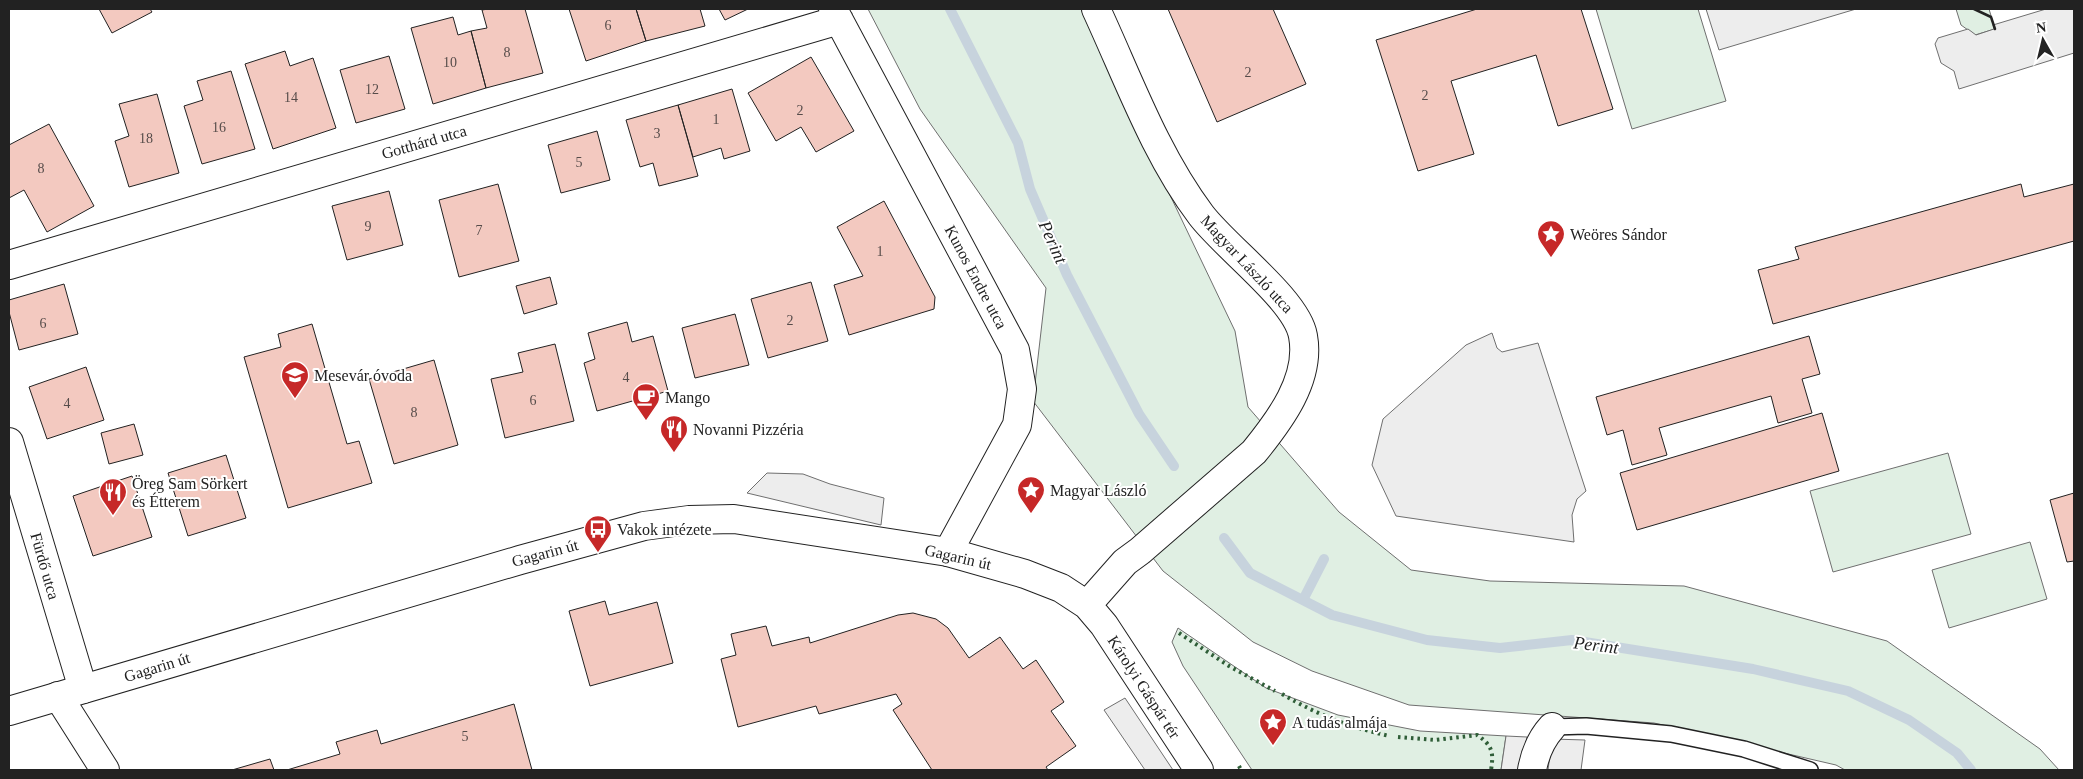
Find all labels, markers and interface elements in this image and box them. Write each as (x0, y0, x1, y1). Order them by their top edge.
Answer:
north arrow (2018, 15, 2068, 65)
house number: 6 (605, 18, 612, 33)
text: N (2035, 19, 2047, 36)
house number: 8 (504, 45, 511, 60)
house number: 10 (443, 55, 457, 70)
house number: 2 (1245, 65, 1252, 80)
house number: 12 (365, 82, 379, 97)
house number: 2 (1422, 88, 1429, 103)
house number: 14 (284, 90, 298, 105)
house number: 2 (797, 103, 804, 118)
house number: 1 (713, 112, 720, 127)
house number: 16 (212, 120, 226, 135)
street label: Gotthárd utca (380, 122, 468, 162)
house number: 3 (654, 126, 661, 141)
house number: 18 (139, 131, 153, 146)
house number: 5 (576, 155, 583, 170)
house number: 8 (38, 161, 45, 176)
street label: Magyar László utca (1197, 212, 1297, 317)
water label: Perint (1034, 216, 1072, 268)
house number: 9 (365, 219, 372, 234)
place icon: Weöres Sándor (1536, 219, 1566, 258)
street label: Kunos Endre utca (942, 222, 1010, 332)
house number: 7 (476, 223, 483, 238)
place label: Weöres Sándor (1570, 226, 1668, 243)
house number: 1 (877, 244, 884, 259)
house number: 2 (787, 313, 794, 328)
house number: 6 (40, 316, 47, 331)
school or university icon: Mesevár óvoda (280, 360, 310, 399)
place label: Mesevár óvoda (314, 367, 412, 384)
house number: 4 (623, 370, 630, 385)
cafe icon: Mango (631, 382, 661, 421)
place label: Mango (665, 389, 710, 407)
house number: 6 (530, 393, 537, 408)
house number: 4 (64, 396, 71, 411)
house number: 8 (411, 405, 418, 420)
restaurant icon: Novanni Pizzéria (659, 414, 689, 453)
place label: Novanni Pizzéria (693, 421, 804, 438)
place label: Öreg Sam Sörkert és Étterem (132, 475, 248, 510)
place icon: Magyar László (1016, 475, 1046, 514)
restaurant icon: Öreg Sam Sörkert és Étterem (98, 477, 128, 516)
place label: Magyar László (1050, 482, 1146, 500)
bus stop icon: Vakok intézete (583, 514, 613, 553)
place label: Vakok intézete (617, 521, 712, 538)
street label: Fürdő utca (27, 531, 63, 601)
street label: Gagarin út (510, 536, 581, 571)
street label: Gagarin út (923, 541, 994, 574)
street label: Károlyi Gáspár tér (1104, 632, 1184, 743)
water label: Perint (1571, 632, 1621, 658)
street label: Gagarin út (122, 649, 193, 686)
place icon: A tudás almája (1258, 707, 1288, 746)
place label: A tudás almája (1292, 714, 1387, 732)
house number: 5 (462, 729, 469, 744)

